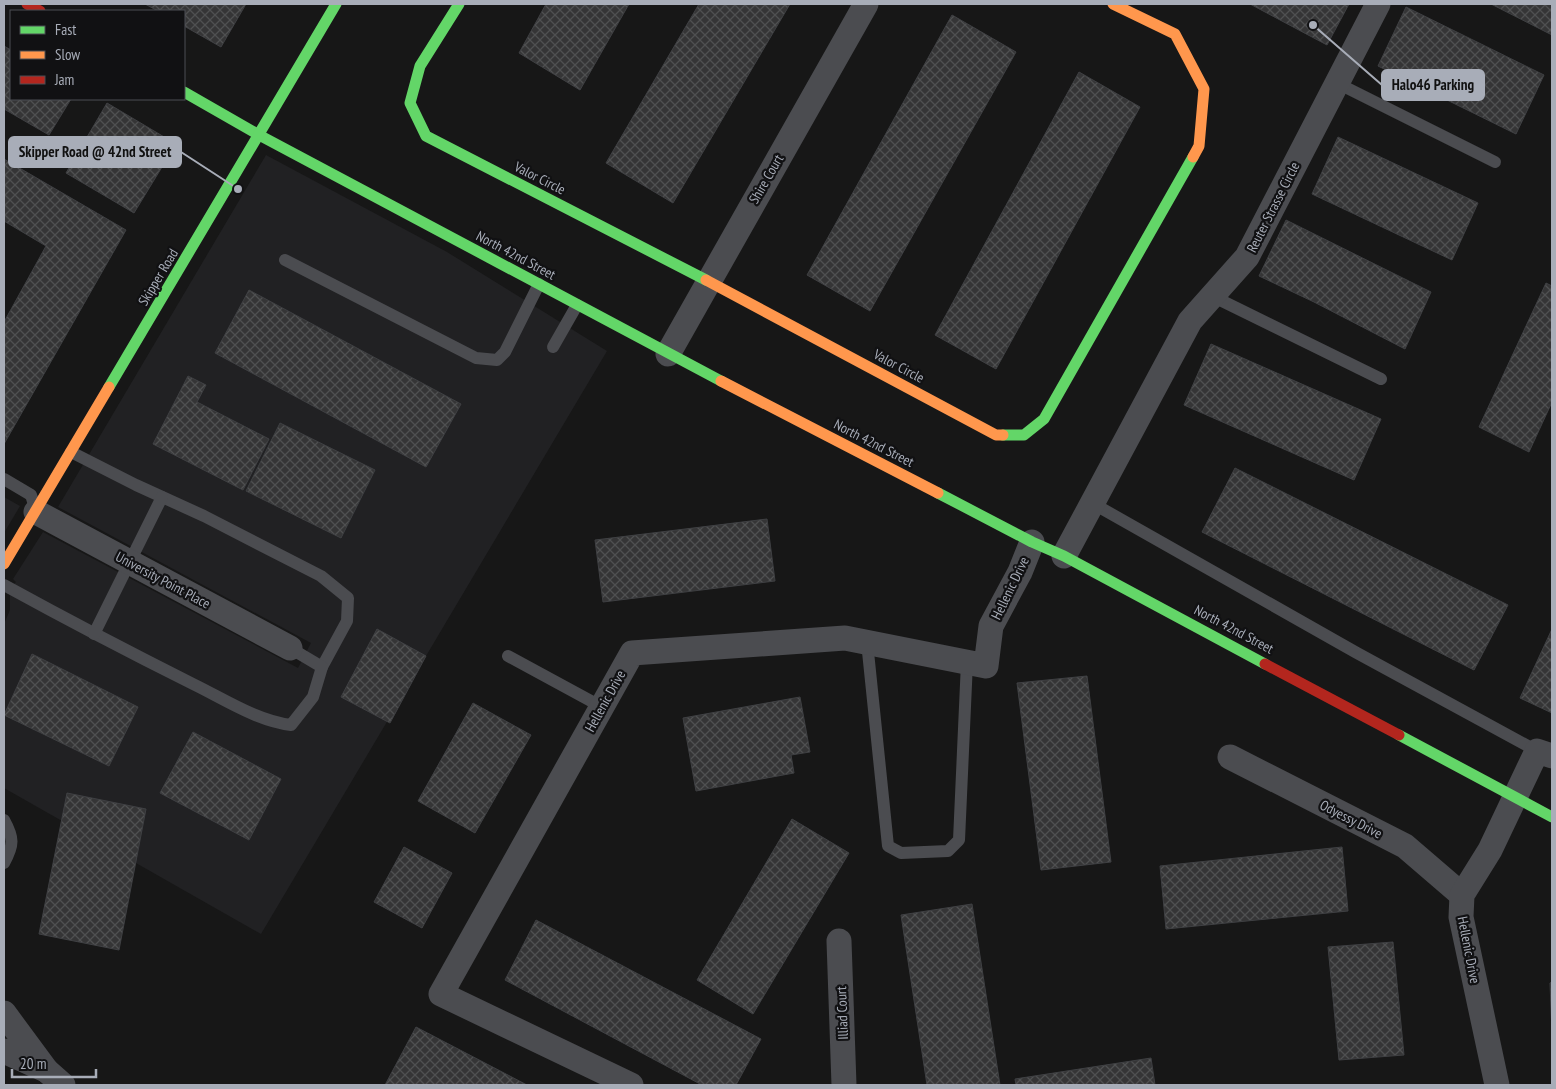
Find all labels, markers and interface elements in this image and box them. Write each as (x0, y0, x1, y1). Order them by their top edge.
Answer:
legend (10, 10, 185, 100)
text: Fast (55, 20, 76, 39)
text: Slow (55, 45, 80, 64)
text: Jam (54, 70, 74, 89)
callout: Halo46 Parking (1382, 70, 1484, 100)
text: Halo46 Parking (1392, 75, 1474, 94)
callout: Skipper Road @ 42nd Street (9, 137, 181, 167)
text: Skipper Road @ 42nd Street (19, 142, 172, 161)
street label: Shire Court (745, 151, 787, 207)
street label: Valor Circle (511, 157, 569, 199)
street label: Reuter Strasse Circle (1242, 159, 1304, 255)
street label: North 42nd Street (473, 227, 559, 284)
street label: Skipper Road (134, 245, 182, 309)
street label: Valor Circle (870, 345, 928, 387)
street label: North 42nd Street (831, 415, 917, 471)
street label: University Point Place (113, 548, 214, 613)
street label: Hellenic Drive (987, 553, 1033, 622)
street label: North 42nd Street (1191, 601, 1277, 658)
street label: Hellenic Drive (581, 667, 629, 735)
street label: Odyessy Drive (1317, 796, 1385, 842)
street label: Hellenic Drive (1454, 915, 1484, 985)
street label: Illiad Court (832, 986, 852, 1040)
scale bar (12, 1046, 96, 1078)
text: 20 m (20, 1054, 46, 1073)

